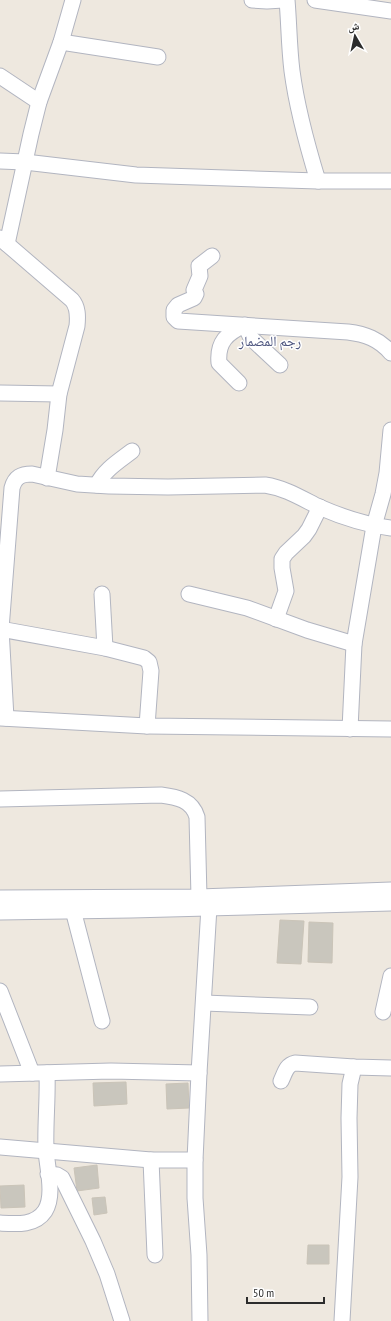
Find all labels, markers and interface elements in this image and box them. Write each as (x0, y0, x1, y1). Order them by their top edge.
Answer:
north arrow (335, 16, 375, 56)
text: ش (347, 18, 361, 35)
district label: رجم المضمار (238, 332, 301, 351)
scale bar (247, 1279, 324, 1305)
text: 50 m (253, 1285, 274, 1300)

